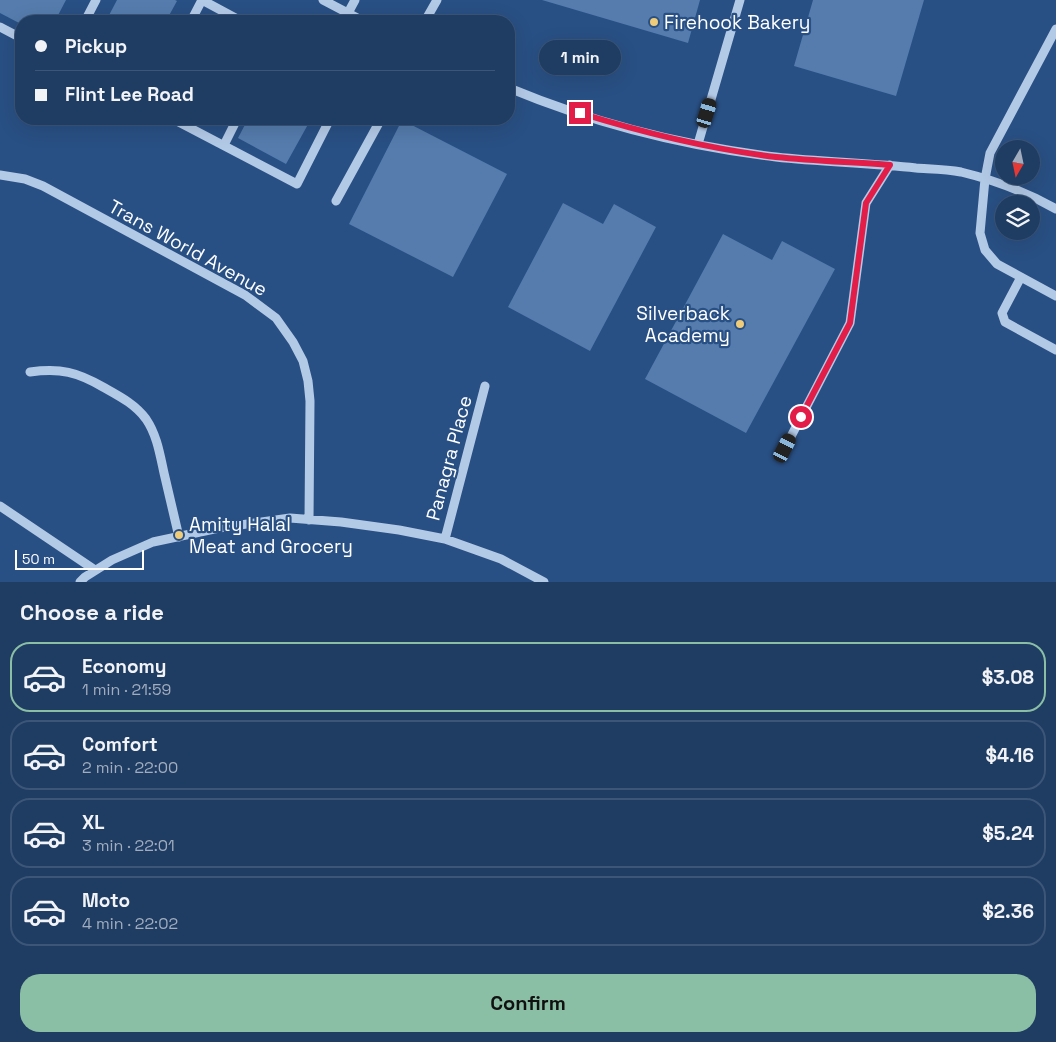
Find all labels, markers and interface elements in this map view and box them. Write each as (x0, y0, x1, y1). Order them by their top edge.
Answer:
place label: Firehook Bakery (664, 10, 810, 35)
marker: Firehook Bakery (648, 16, 660, 28)
text: Pickup (65, 34, 127, 59)
callout: 1 min (539, 41, 621, 76)
text: 1 min (560, 47, 600, 68)
text: Flint Lee Road (65, 82, 194, 107)
car (695, 96, 718, 130)
route end (569, 102, 591, 124)
north arrow (995, 140, 1040, 185)
map controls (995, 140, 1040, 240)
street label: Trans World Avenue (104, 194, 272, 302)
button: layers (995, 195, 1040, 240)
place label: Silverback Academy (636, 301, 730, 348)
marker: Silverback Academy (734, 318, 746, 330)
street label: Panagra Place (420, 393, 478, 523)
route start (790, 406, 812, 428)
car (771, 431, 798, 465)
place label: Amity Halal Meat and Grocery (189, 512, 353, 559)
marker: Amity Halal Meat and Grocery (173, 529, 185, 541)
scale bar (15, 547, 144, 570)
text: 50 m (22, 550, 55, 568)
text: Choose a ride (20, 598, 164, 626)
text: Economy (82, 654, 166, 679)
icon: car (22, 655, 67, 700)
text: $3.08 (982, 665, 1034, 690)
text: 1 min · 21:59 (82, 679, 171, 700)
text: Comfort (82, 732, 158, 757)
icon: car (22, 733, 67, 778)
text: $4.16 (985, 743, 1034, 768)
text: 2 min · 22:00 (82, 757, 178, 778)
text: XL (82, 810, 105, 835)
icon: car (22, 811, 67, 856)
text: $5.24 (982, 821, 1034, 846)
text: 3 min · 22:01 (82, 835, 175, 856)
text: Moto (82, 888, 130, 913)
icon: car (22, 889, 67, 934)
text: $2.36 (982, 899, 1034, 924)
text: 4 min · 22:02 (82, 913, 178, 934)
button: Confirm (20, 974, 1036, 1032)

